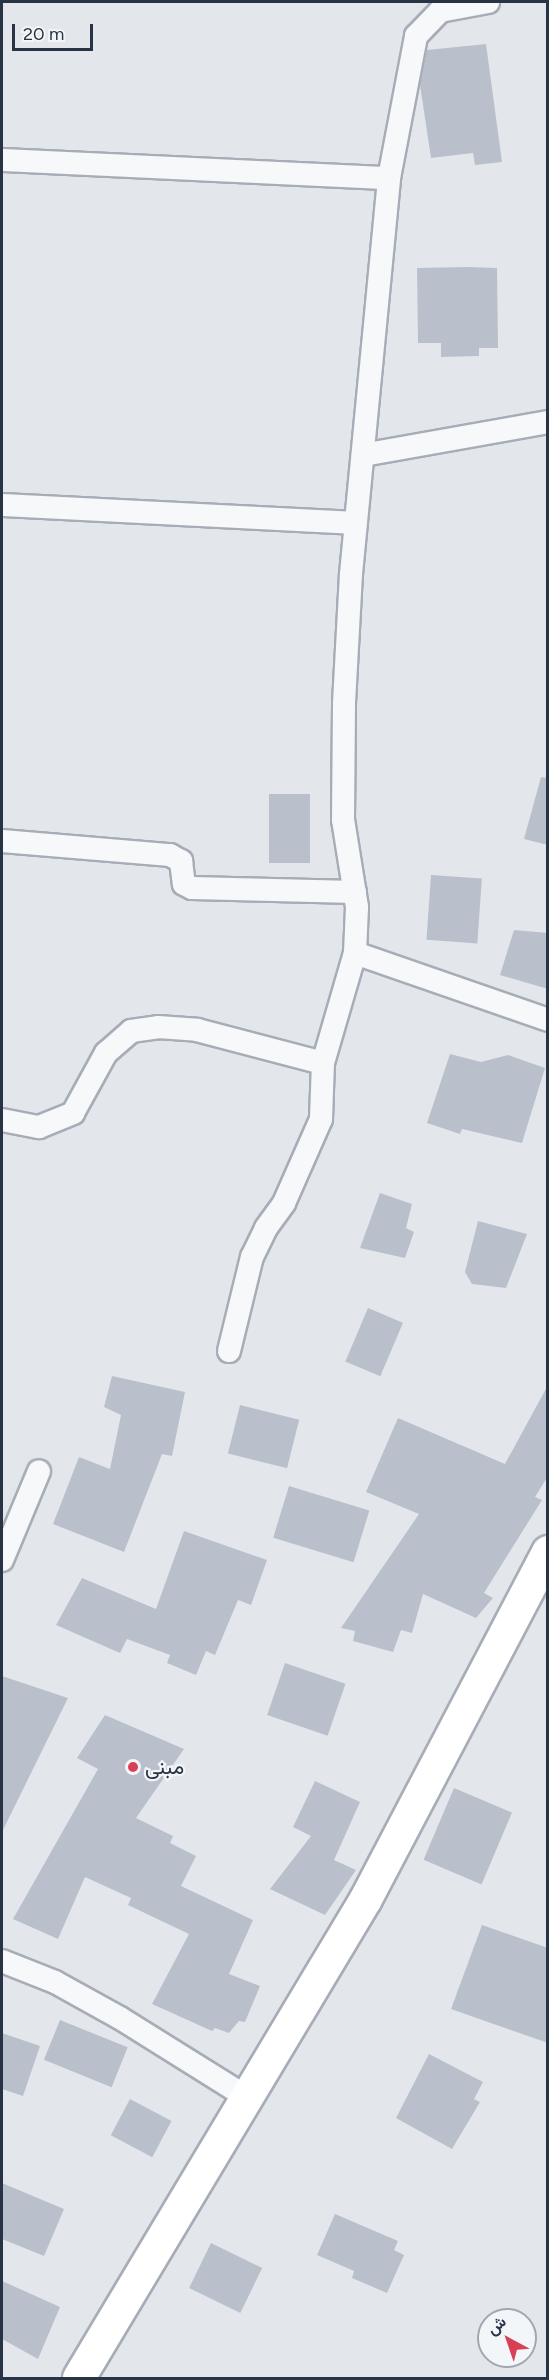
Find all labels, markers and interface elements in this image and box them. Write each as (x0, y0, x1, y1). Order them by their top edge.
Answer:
scale bar (15, 12, 96, 50)
text: 20 m (23, 23, 64, 45)
place label: مبنى (145, 1754, 184, 1780)
marker: مبنى (126, 1760, 140, 1774)
north arrow (477, 2308, 537, 2368)
text: ش (483, 2312, 510, 2339)

